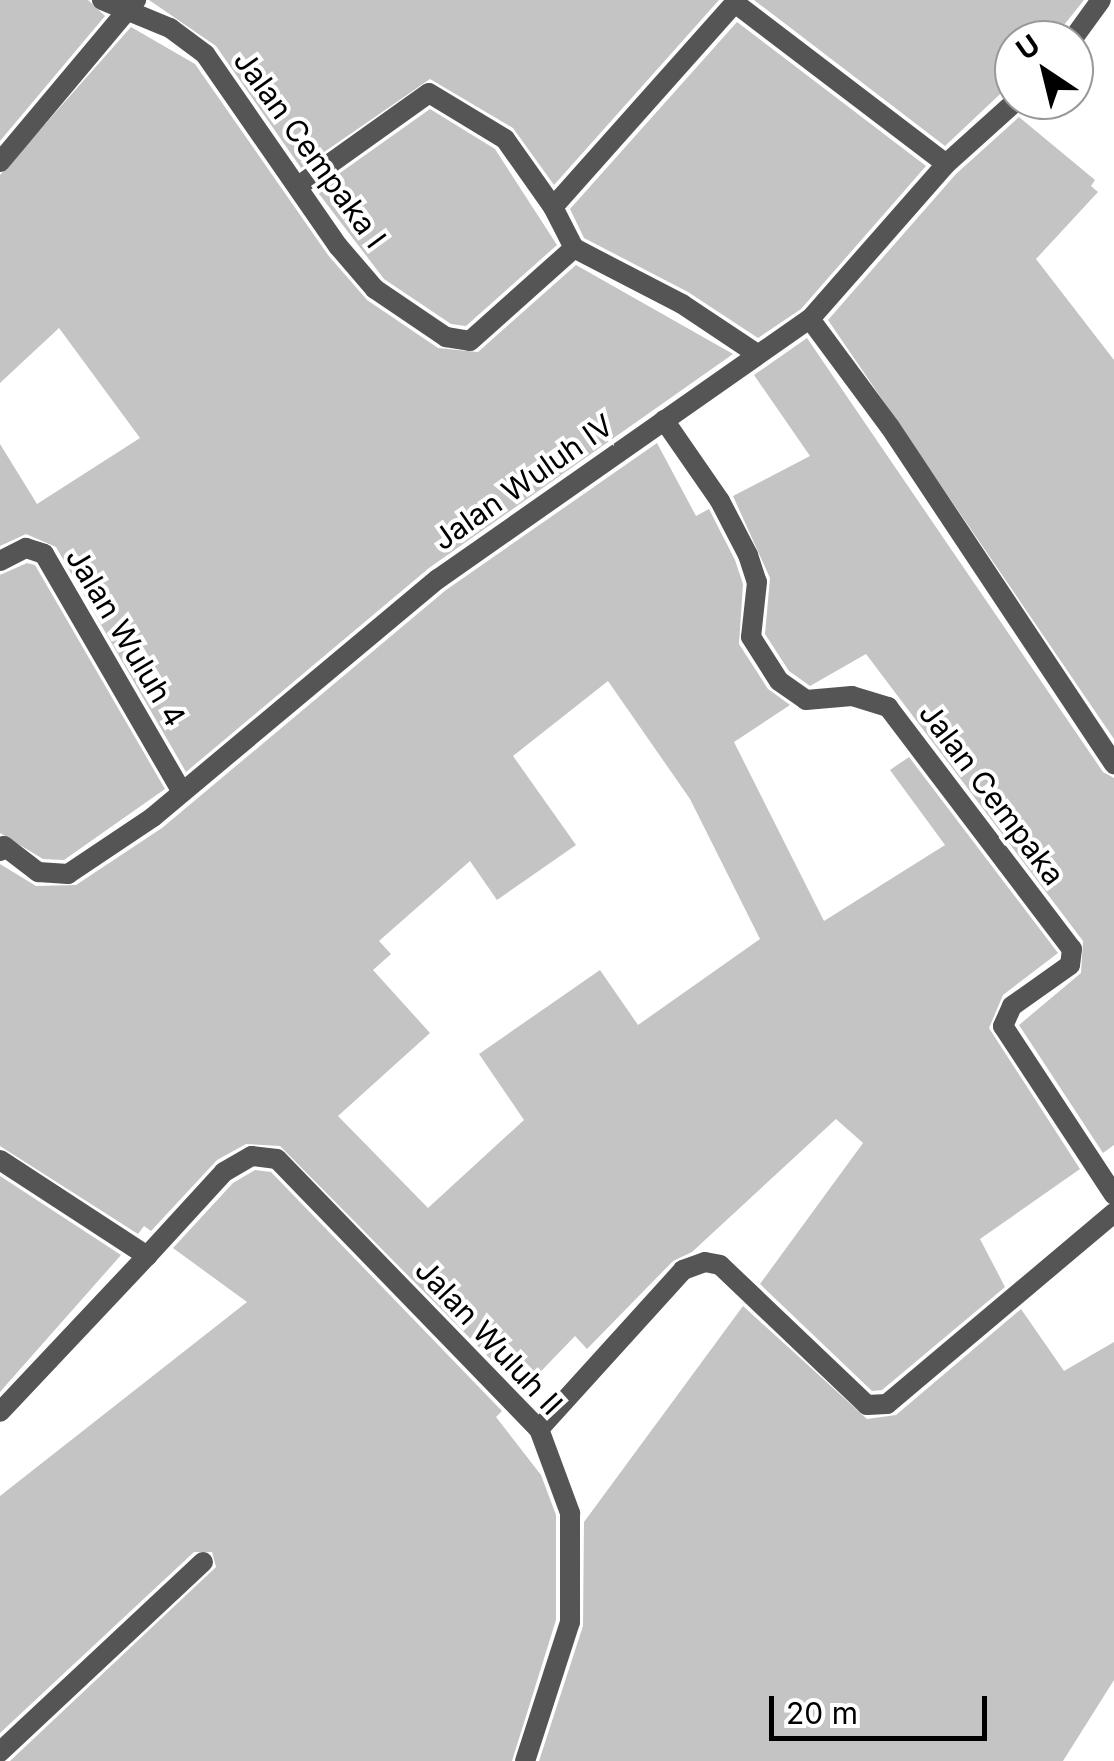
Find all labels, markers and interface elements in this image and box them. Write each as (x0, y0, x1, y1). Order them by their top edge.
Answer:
north arrow (994, 20, 1094, 120)
text: U (1010, 27, 1046, 67)
street label: Jalan Cempaka I (226, 43, 394, 255)
street label: Jalan Wuluh IV (426, 407, 620, 557)
street label: Jalan Wuluh 4 (59, 541, 193, 733)
street label: Jalan Cempaka (912, 696, 1072, 892)
street label: Jalan Wuluh II (408, 1252, 570, 1422)
scale bar (774, 1676, 992, 1738)
text: 20 m (786, 1695, 858, 1731)

